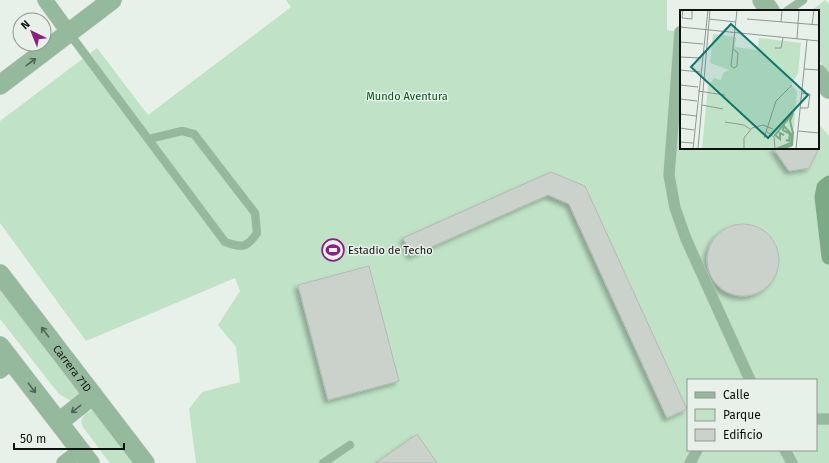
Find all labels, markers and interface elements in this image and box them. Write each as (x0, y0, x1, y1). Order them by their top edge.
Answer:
inset map (680, 10, 819, 149)
north arrow (12, 12, 52, 52)
text: N (18, 18, 33, 32)
one-way arrow (25, 58, 36, 66)
park label: Mundo Aventura (366, 90, 448, 103)
sports icon: Estadio de Techo (320, 237, 346, 263)
place label: Estadio de Techo (348, 244, 433, 257)
one-way arrow (41, 327, 49, 338)
street label: Carrera 71D (50, 342, 94, 394)
legend (687, 379, 817, 451)
one-way arrow (28, 383, 37, 394)
text: Calle (723, 388, 750, 402)
one-way arrow (70, 404, 81, 413)
text: Parque (723, 408, 761, 422)
scale bar (14, 425, 124, 451)
text: Edificio (723, 428, 763, 442)
text: 50 m (20, 432, 46, 446)

